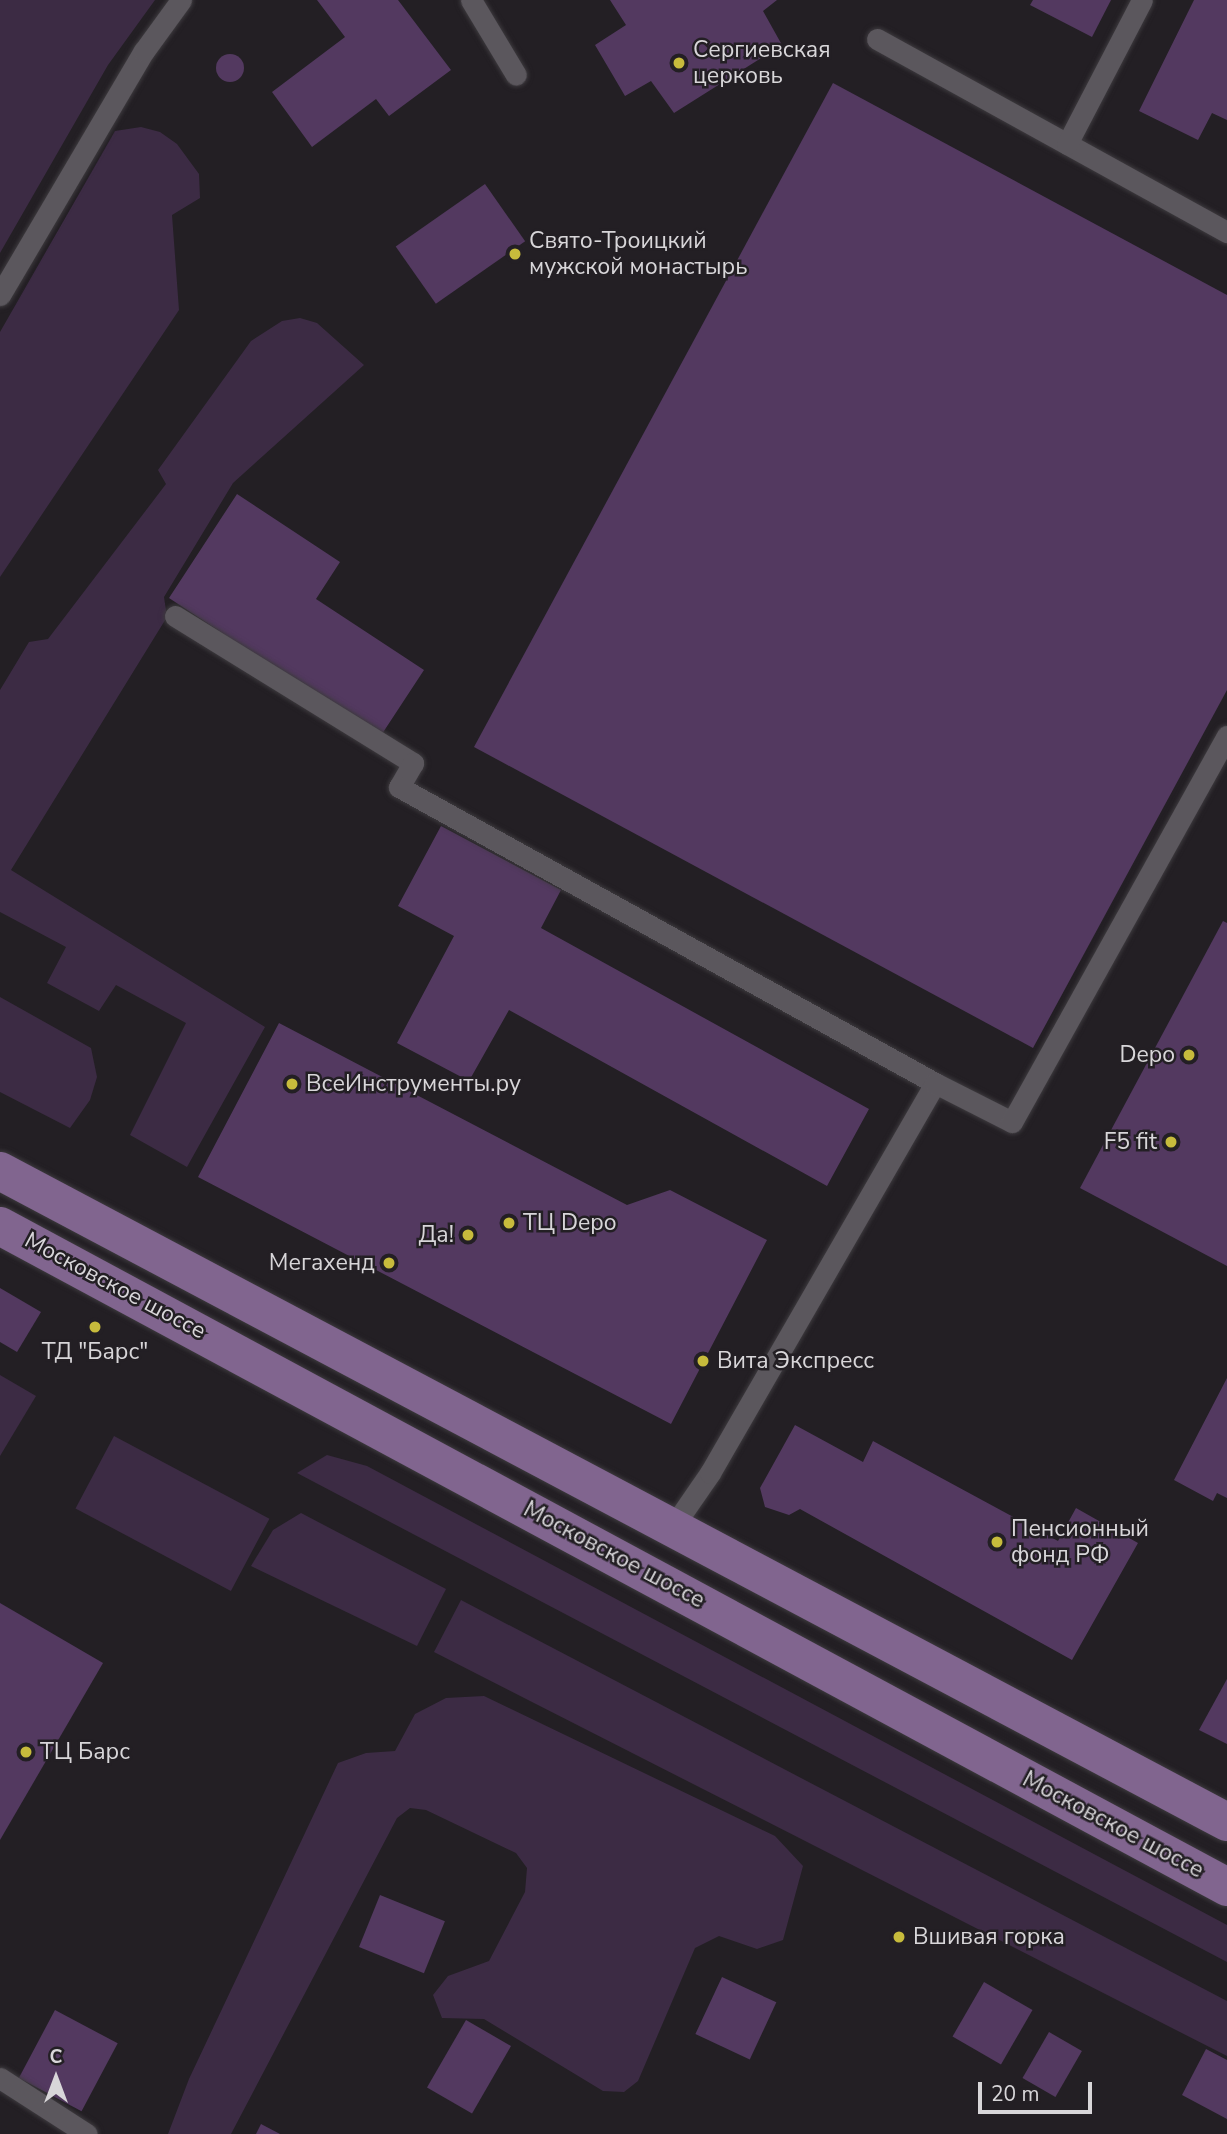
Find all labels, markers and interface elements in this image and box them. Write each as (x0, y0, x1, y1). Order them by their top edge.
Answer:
place label: Сергиевская церковь (693, 36, 831, 90)
marker: Сергиевская церковь (671, 55, 687, 71)
place label: Свято-Троицкий мужской монастырь (529, 227, 748, 281)
marker: Свято-Троицкий мужской монастырь (507, 246, 523, 262)
place label: Depo (1120, 1041, 1175, 1069)
marker: Depo (1181, 1047, 1197, 1063)
place label: ВсеИнструменты.ру (306, 1070, 521, 1098)
marker: ВсеИнструменты.ру (284, 1076, 300, 1092)
place label: F5 fit (1104, 1128, 1157, 1156)
marker: F5 fit (1163, 1134, 1179, 1150)
place label: ТЦ Depo (523, 1209, 616, 1237)
marker: ТЦ Depo (501, 1215, 517, 1231)
place label: Да! (418, 1221, 454, 1249)
street label: Московское шоссе (20, 1227, 210, 1345)
marker: Да! (460, 1227, 476, 1243)
place label: Мегахенд (269, 1249, 375, 1277)
marker: Мегахенд (381, 1255, 397, 1271)
marker: ТД "Барс" (87, 1319, 103, 1335)
place label: ТД "Барс" (42, 1338, 148, 1366)
place label: Вита Экспресс (717, 1347, 874, 1375)
marker: Вита Экспресс (695, 1353, 711, 1369)
street label: Московское шоссе (519, 1496, 709, 1614)
place label: Пенсионный фонд РФ (1011, 1515, 1149, 1569)
marker: Пенсионный фонд РФ (989, 1534, 1005, 1550)
place label: ТЦ Барс (40, 1738, 130, 1766)
marker: ТЦ Барс (18, 1744, 34, 1760)
street label: Московское шоссе (1018, 1766, 1208, 1884)
place label: Вшивая горка (913, 1923, 1065, 1951)
marker: Вшивая горка (891, 1929, 907, 1945)
north arrow (21, 2043, 91, 2113)
text: С (50, 2044, 62, 2070)
scale bar (982, 2068, 1096, 2112)
text: 20 m (991, 2080, 1040, 2108)

